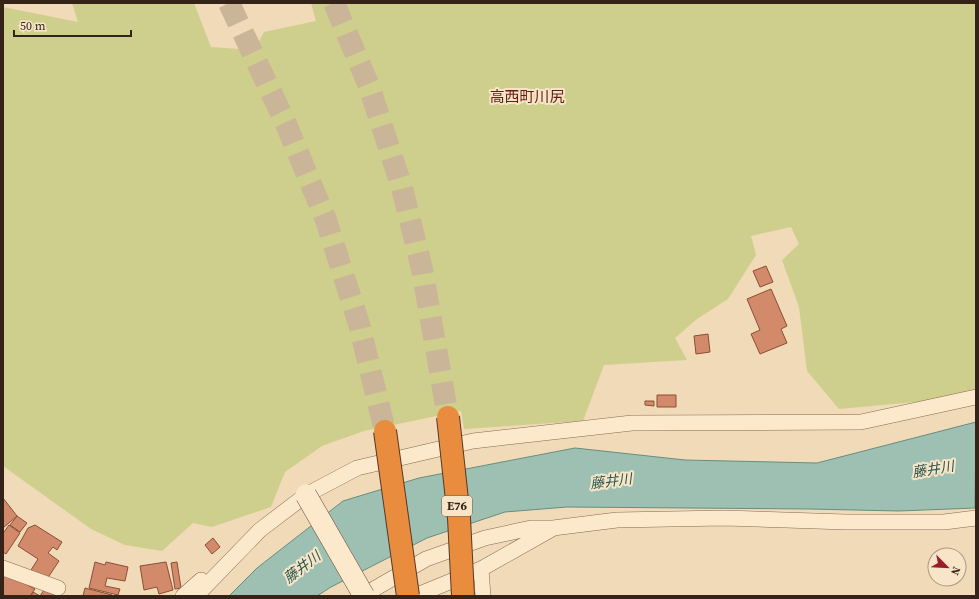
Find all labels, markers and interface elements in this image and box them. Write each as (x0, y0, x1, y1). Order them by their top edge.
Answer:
scale bar (14, 12, 131, 38)
text: 50 m (20, 18, 46, 34)
district label: 高西町川尻 (489, 86, 565, 107)
water label: 藤井川 (911, 456, 957, 482)
water label: 藤井川 (589, 468, 635, 493)
road number: E76 (442, 496, 472, 516)
water label: 藤井川 (279, 545, 326, 588)
north arrow (927, 547, 967, 587)
text: N (947, 564, 964, 578)

